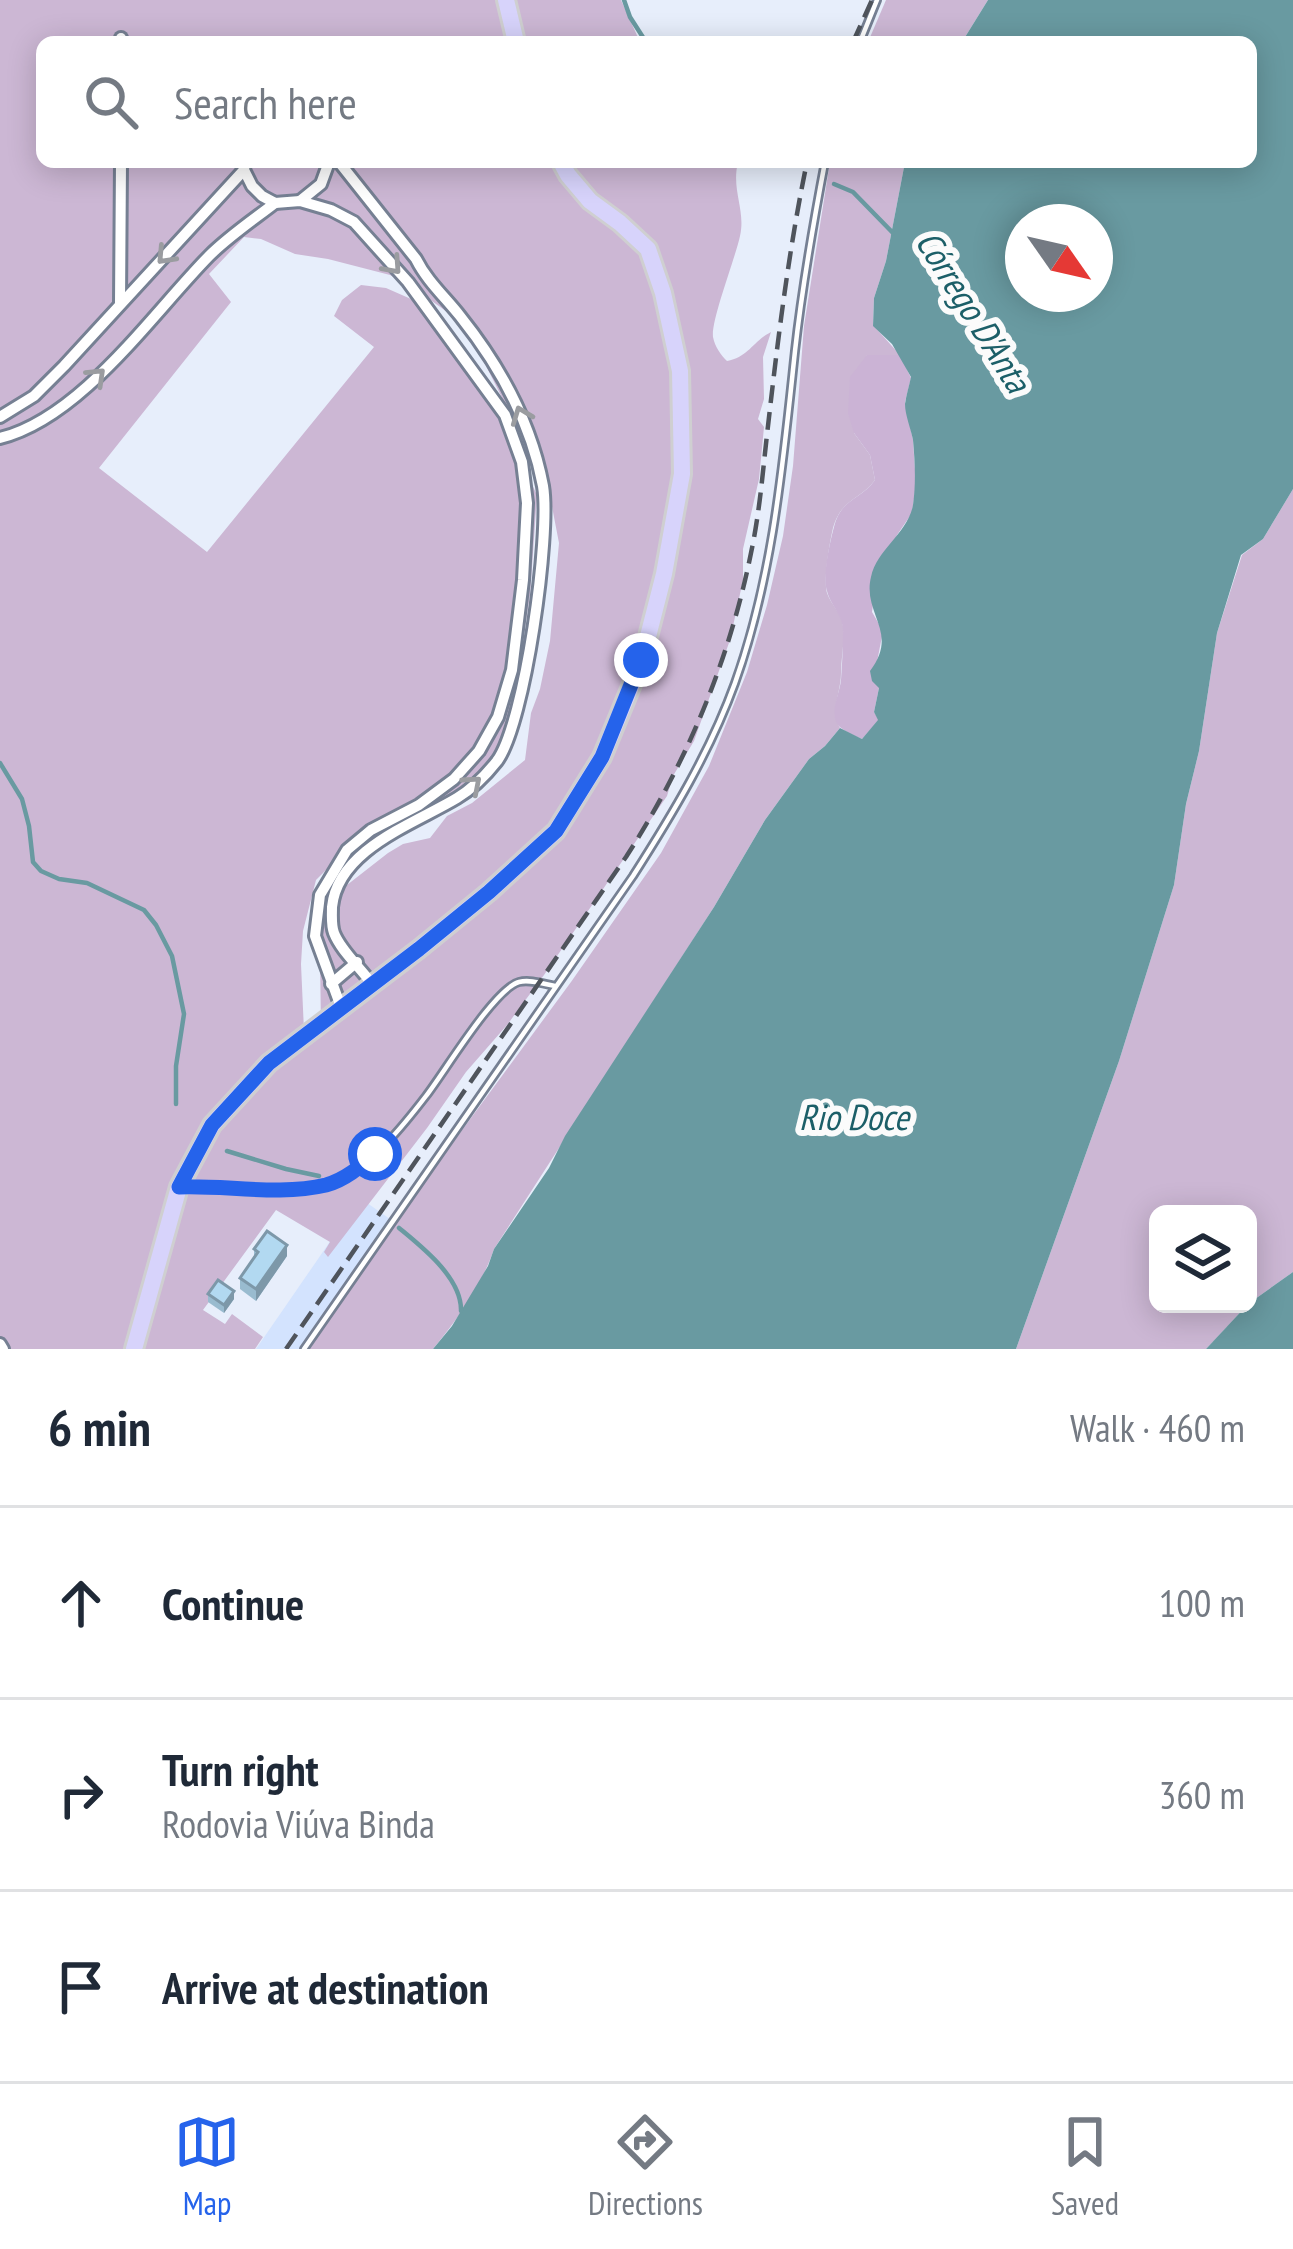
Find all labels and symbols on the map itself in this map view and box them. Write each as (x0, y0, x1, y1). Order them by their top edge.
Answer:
north arrow (1005, 204, 1113, 312)
water label: Córrego D'Anta (906, 221, 1043, 402)
one-way arrow (158, 243, 179, 264)
one-way arrow (379, 252, 400, 273)
one-way arrow (83, 368, 105, 390)
one-way arrow (511, 405, 535, 426)
route end (614, 633, 668, 687)
one-way arrow (459, 777, 481, 798)
water label: Rio Doce (799, 1093, 911, 1140)
route start (348, 1127, 402, 1181)

